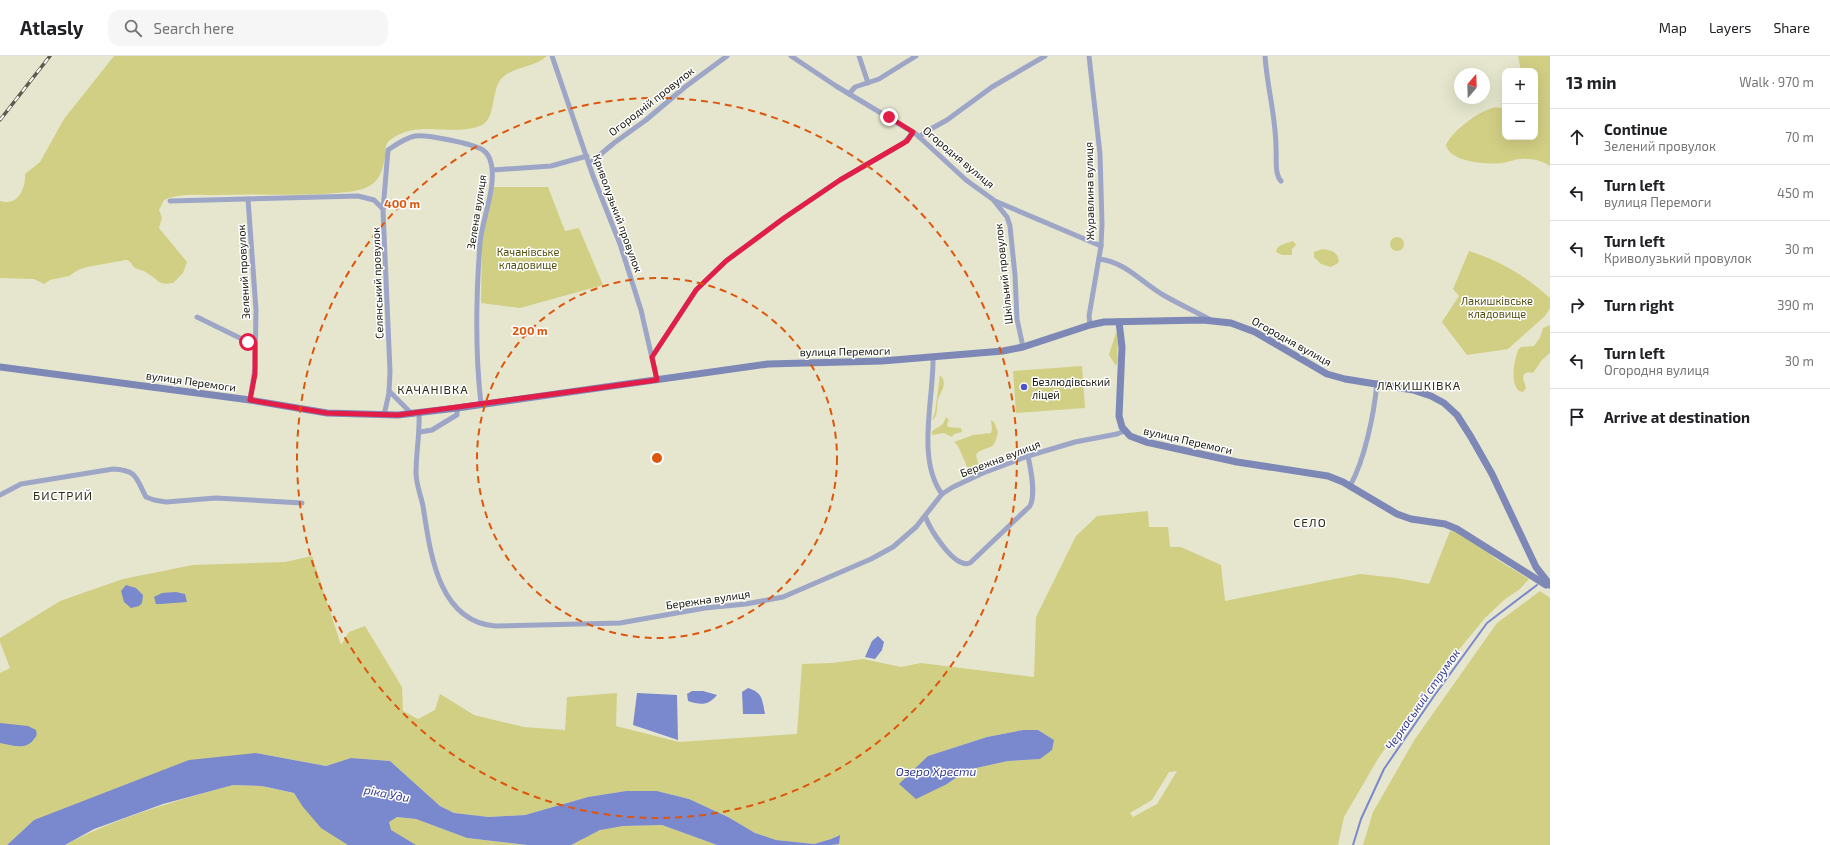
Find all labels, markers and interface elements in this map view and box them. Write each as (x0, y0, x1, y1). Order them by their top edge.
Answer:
search box (108, 10, 388, 46)
text: Atlasly (20, 16, 84, 39)
icon: search (122, 17, 144, 39)
text: Search here (154, 19, 234, 37)
text: Map (1659, 19, 1687, 36)
text: Layers (1709, 19, 1751, 36)
text: Share (1773, 19, 1810, 36)
street label: Огородній провулок (606, 64, 697, 139)
north arrow (1454, 68, 1490, 104)
map controls (1502, 68, 1538, 140)
button: + (1502, 68, 1538, 104)
text: 13 min (1566, 72, 1617, 92)
text: Walk · 970 m (1739, 74, 1814, 90)
button: − (1502, 104, 1538, 140)
route end (880, 108, 898, 126)
text: Continue (1604, 120, 1667, 138)
street label: Огородня вулиця (920, 123, 997, 191)
icon: ahead (1566, 126, 1588, 148)
text: 70 m (1785, 129, 1814, 145)
text: Зелений провулок (1604, 138, 1716, 154)
street label: Журавлина вулиця (1082, 142, 1097, 240)
street label: Криволузький провулок (590, 152, 646, 274)
street label: Зелена вулиця (464, 174, 489, 251)
text: Turn left (1604, 176, 1665, 194)
icon: left (1566, 182, 1588, 204)
text: 450 m (1777, 185, 1814, 201)
text: вулиця Перемоги (1604, 194, 1711, 210)
text: 400 m (384, 196, 420, 210)
street label: Шкільний провулок (991, 223, 1016, 325)
street label: Зелений провулок (234, 224, 253, 320)
street label: Селянський провулок (369, 227, 386, 339)
text: Turn left (1604, 232, 1665, 250)
icon: left (1566, 238, 1588, 260)
text: 30 m (1785, 241, 1814, 257)
park label: Качанівське кладовище (497, 245, 559, 271)
text: Криволузький провулок (1604, 250, 1752, 266)
park label: Лакишківське кладовище (1461, 294, 1533, 320)
icon: right (1566, 294, 1588, 316)
text: Turn right (1604, 296, 1674, 314)
text: 390 m (1777, 297, 1814, 313)
street label: Огородня вулиця (1249, 314, 1334, 369)
text: 200 m (512, 323, 548, 337)
route start (239, 333, 257, 351)
street label: вулиця Перемоги (800, 344, 891, 359)
text: Turn left (1604, 344, 1665, 362)
icon: left (1566, 350, 1588, 372)
text: 30 m (1785, 353, 1814, 369)
text: Огородня вулиця (1604, 362, 1709, 378)
street label: вулиця Перемоги (145, 368, 237, 395)
place label: Безлюдівський ліцей (1032, 375, 1110, 401)
district label: ЛАКИШКІВКА (1377, 378, 1461, 392)
district label: КАЧАНІВКА (397, 382, 469, 396)
marker: Безлюдівський ліцей (1019, 382, 1029, 392)
icon: arrive (1566, 406, 1588, 428)
text: Arrive at destination (1604, 408, 1750, 426)
street label: вулиця Перемоги (1142, 423, 1234, 458)
street label: Бережна вулиця (958, 437, 1042, 480)
centre of rings (650, 451, 664, 465)
district label: БИСТРИЙ (33, 488, 93, 502)
district label: СЕЛО (1293, 515, 1327, 529)
street label: Бережна вулиця (665, 587, 751, 612)
water label: Черкаський струмок (1382, 645, 1463, 752)
water label: Озеро Хрести (896, 764, 976, 778)
water label: ріка Уди (363, 782, 411, 804)

